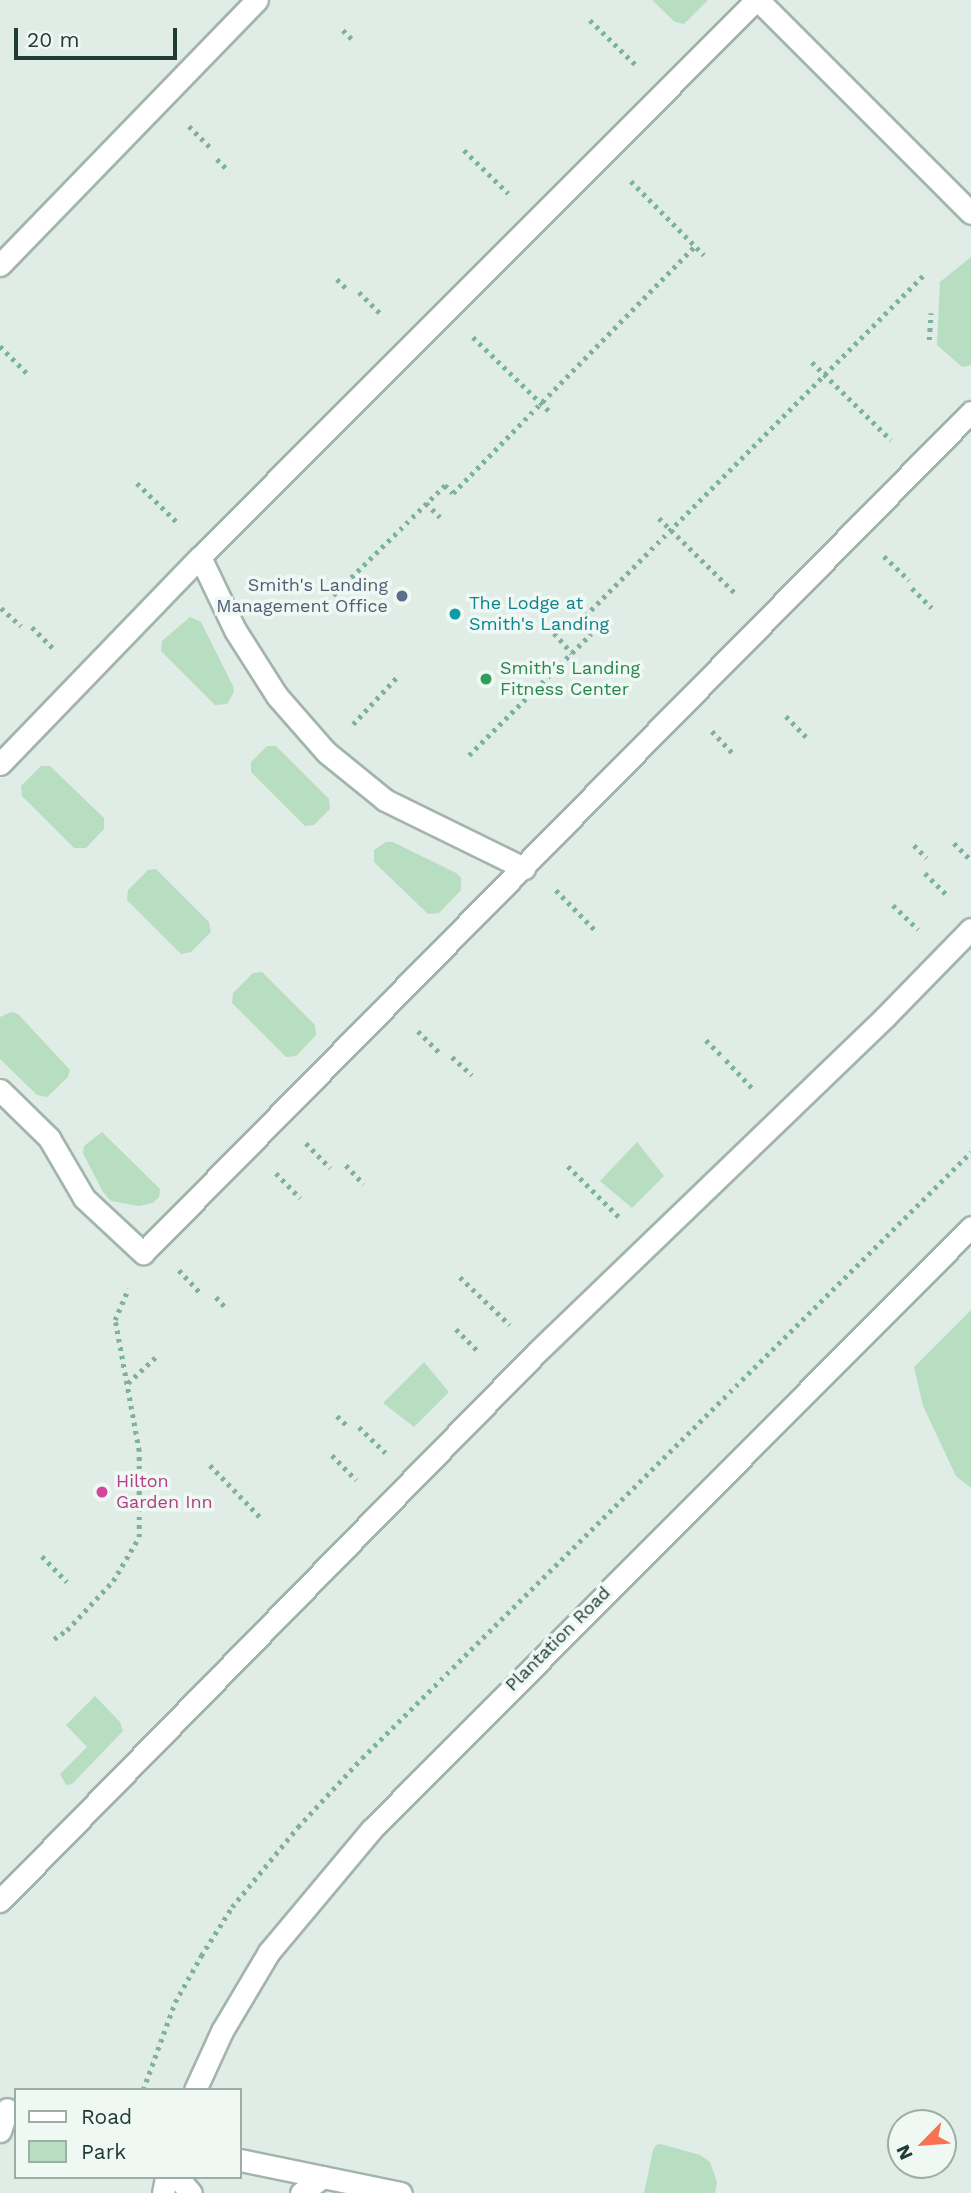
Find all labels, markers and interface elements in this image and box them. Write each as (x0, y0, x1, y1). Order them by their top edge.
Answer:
scale bar (18, 14, 180, 58)
text: 20 m (27, 27, 79, 52)
place label: Smith's Landing Management Office (216, 575, 388, 618)
marker: Smith's Landing Management Office (394, 588, 410, 604)
place label: The Lodge at Smith's Landing (469, 593, 609, 636)
marker: The Lodge at Smith's Landing (447, 606, 463, 622)
place label: Smith's Landing Fitness Center (500, 658, 640, 700)
marker: Smith's Landing Fitness Center (478, 671, 494, 687)
place label: Hilton Garden Inn (116, 1471, 213, 1514)
marker: Hilton Garden Inn (94, 1484, 110, 1500)
street label: Plantation Road (501, 1582, 615, 1696)
legend (14, 2088, 242, 2179)
text: Road (81, 2104, 132, 2129)
north arrow (887, 2109, 957, 2179)
text: Park (81, 2139, 126, 2164)
text: N (891, 2141, 918, 2163)

